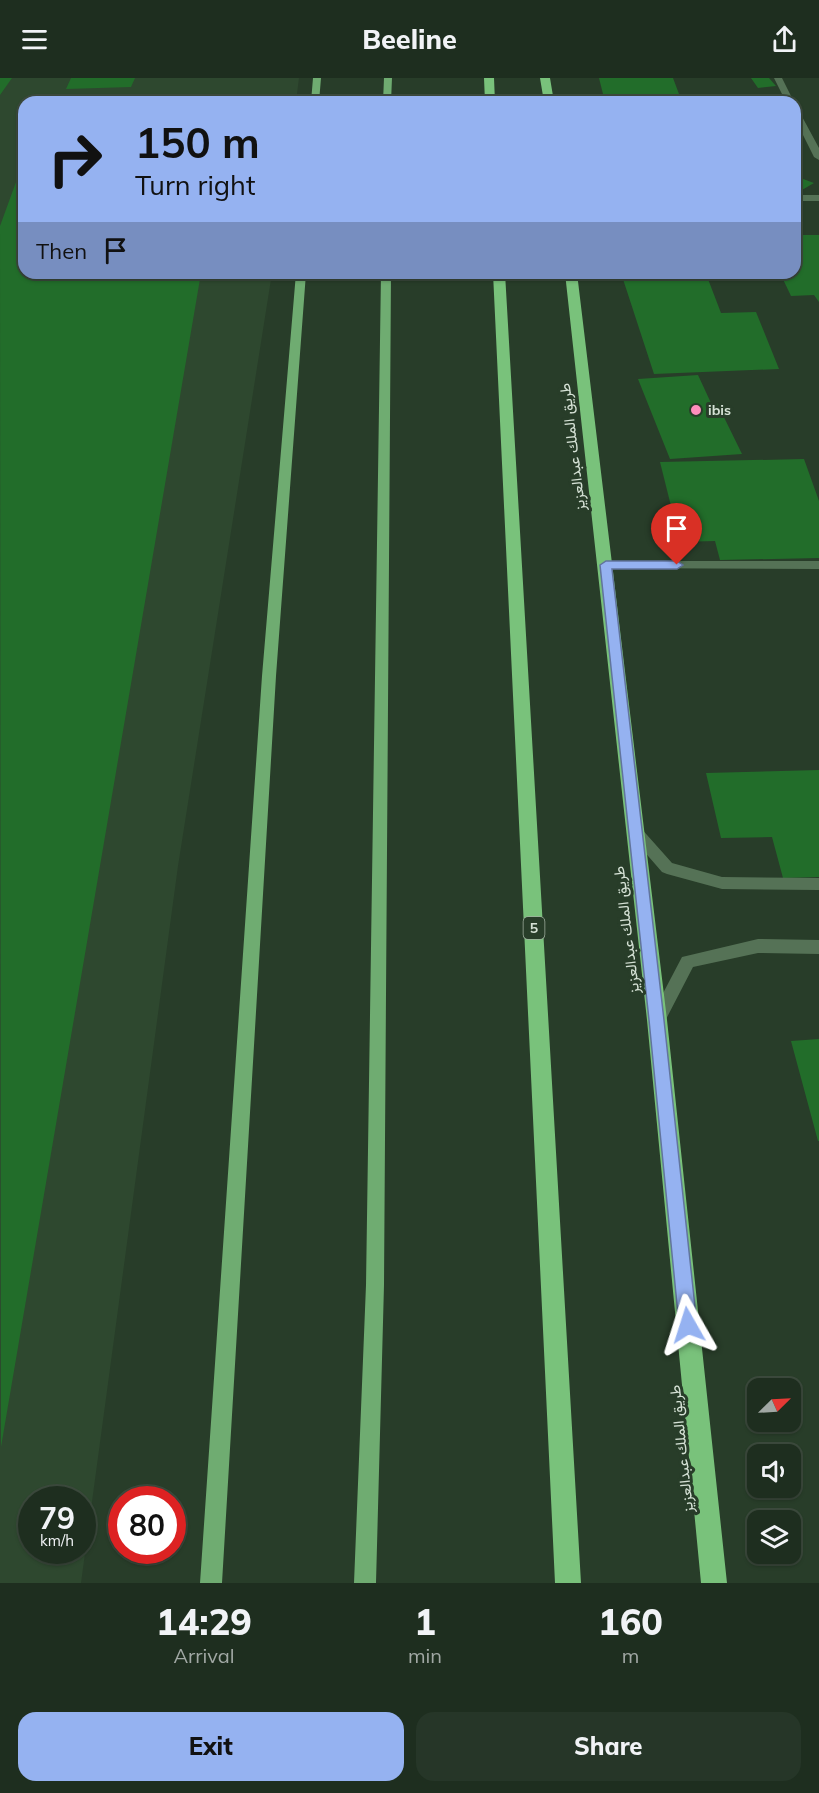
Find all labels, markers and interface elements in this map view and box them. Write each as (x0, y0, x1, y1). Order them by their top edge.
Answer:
text: Beeline (362, 22, 457, 56)
icon: menu (18, 23, 51, 56)
icon: share (768, 23, 801, 56)
text: 150 m (135, 116, 260, 169)
icon: right (36, 120, 114, 198)
text: Turn right (135, 168, 255, 202)
icon: arrive (99, 234, 132, 267)
text: Then (36, 237, 87, 265)
street label: طريق الملك عبدالعزيز (555, 382, 590, 513)
place label: ibis (708, 401, 731, 419)
marker: ibis (689, 403, 703, 417)
pin (651, 503, 702, 565)
icon: arrive (660, 512, 693, 545)
street label: طريق الملك عبدالعزيز (609, 865, 644, 996)
road number: 5 (524, 917, 544, 939)
position arrow (656, 1293, 720, 1357)
north arrow (747, 1378, 801, 1432)
map controls (747, 1378, 801, 1564)
street label: طريق الملك عبدالعزيز (665, 1384, 698, 1515)
button: sound (747, 1444, 801, 1498)
speed limit sign: 80 (108, 1486, 186, 1564)
text: 79 (39, 1499, 75, 1537)
button: layers (747, 1510, 801, 1564)
text: km/h (40, 1531, 74, 1550)
text: 14:29 (156, 1599, 252, 1644)
text: 1 (414, 1599, 436, 1644)
text: 160 (598, 1599, 663, 1644)
text: Arrival (173, 1643, 235, 1668)
text: min (408, 1643, 442, 1668)
text: m (622, 1643, 639, 1668)
button: Exit (18, 1712, 404, 1781)
button: Share (416, 1712, 801, 1781)

